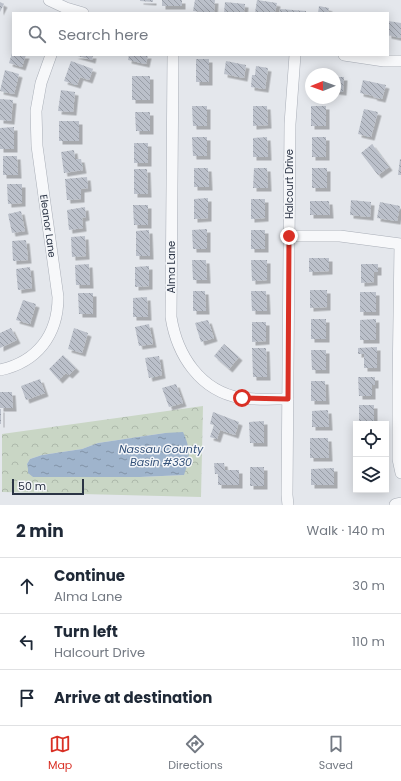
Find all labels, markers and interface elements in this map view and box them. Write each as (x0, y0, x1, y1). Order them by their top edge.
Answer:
search box (12, 12, 389, 56)
icon: search (26, 23, 48, 45)
text: Search here (58, 24, 148, 45)
north arrow (305, 68, 341, 104)
street label: Halcourt Drive (282, 149, 297, 219)
street label: Eleanor Lane (36, 194, 60, 258)
route end (280, 227, 298, 245)
street label: Alma Lane (164, 241, 179, 293)
route start (233, 389, 251, 407)
map controls (353, 421, 389, 493)
button: locate (353, 421, 389, 457)
water label: Nassau County Basin #330 (119, 441, 204, 470)
button: layers (353, 457, 389, 493)
scale bar (12, 477, 84, 496)
text: 50 m (18, 478, 46, 494)
text: 2 min (16, 519, 64, 543)
text: Walk · 140 m (307, 521, 385, 540)
text: Continue (54, 565, 125, 586)
icon: ahead (16, 575, 38, 597)
text: 30 m (352, 576, 385, 595)
text: Alma Lane (54, 587, 122, 606)
text: Turn left (54, 621, 118, 642)
icon: left (16, 631, 38, 653)
text: 110 m (352, 632, 385, 651)
text: Halcourt Drive (54, 643, 145, 662)
icon: arrive (16, 687, 38, 709)
text: Arrive at destination (54, 687, 212, 708)
tab: Map (48, 733, 72, 774)
tab: Directions (168, 733, 223, 774)
tab: Saved (319, 733, 353, 774)

